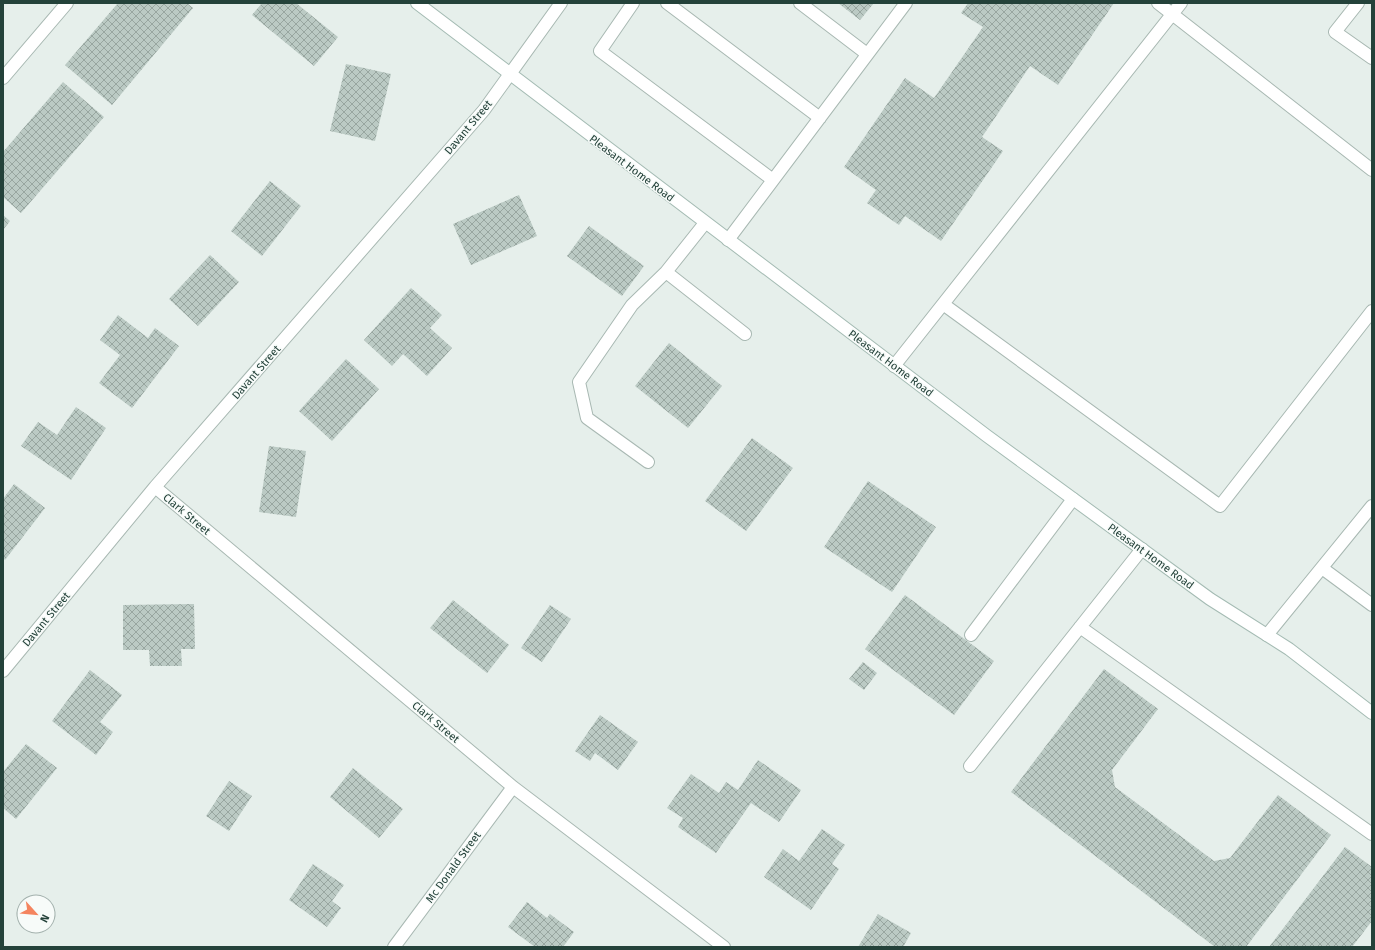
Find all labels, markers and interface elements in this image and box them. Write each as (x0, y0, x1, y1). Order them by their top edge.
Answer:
street label: Davant Street (442, 97, 495, 157)
street label: Pleasant Home Road (587, 132, 677, 205)
street label: Pleasant Home Road (846, 327, 936, 400)
street label: Davant Street (229, 343, 283, 402)
street label: Clark Street (160, 491, 213, 538)
street label: Pleasant Home Road (1105, 521, 1196, 592)
street label: Davant Street (20, 589, 73, 649)
street label: Clark Street (409, 699, 462, 746)
street label: Mc Donald Street (423, 829, 484, 906)
north arrow (16, 894, 56, 934)
text: N (37, 912, 52, 925)

